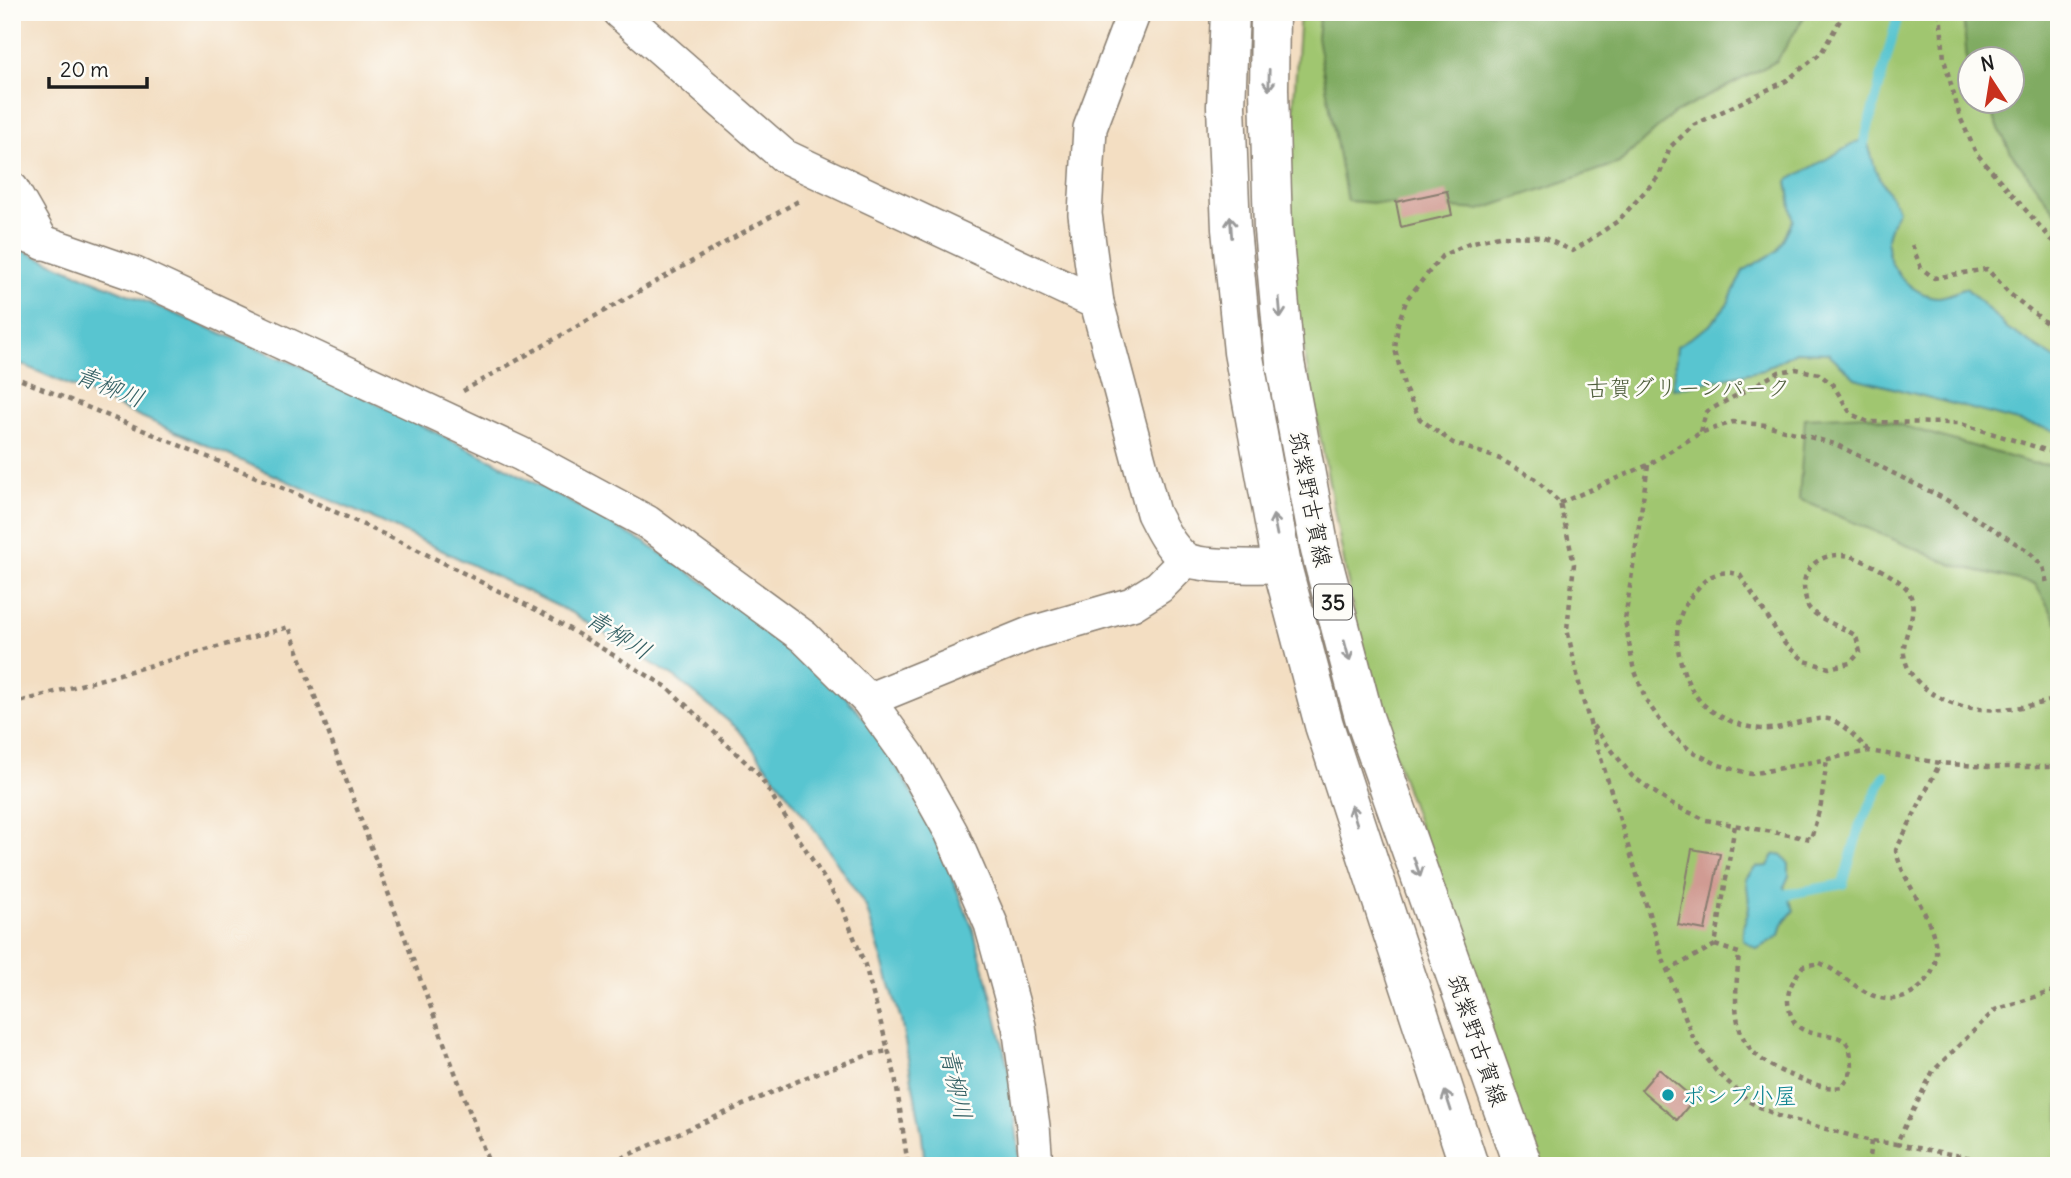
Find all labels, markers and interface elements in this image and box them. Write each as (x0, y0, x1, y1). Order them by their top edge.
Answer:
scale bar (49, 46, 147, 90)
north arrow (1955, 46, 2025, 116)
text: N (1979, 50, 1996, 76)
text: 20 m (60, 56, 109, 83)
one-way arrow (1262, 69, 1276, 92)
one-way arrow (1224, 216, 1237, 239)
one-way arrow (1274, 296, 1287, 318)
water label: 青柳川 (71, 359, 149, 413)
park label: 古賀グリーンパーク (1586, 373, 1790, 402)
street label: 筑紫野古賀線 (1284, 429, 1338, 569)
one-way arrow (1268, 514, 1281, 537)
road number: 35 (1314, 584, 1352, 620)
water label: 青柳川 (581, 602, 657, 666)
one-way arrow (1341, 639, 1354, 661)
one-way arrow (1346, 804, 1359, 826)
one-way arrow (1412, 855, 1424, 877)
street label: 筑紫野古賀線 (1442, 970, 1514, 1110)
water label: 青柳川 (935, 1046, 979, 1122)
place label: ポンプ小屋 (1682, 1081, 1797, 1110)
marker: ポンプ小屋 (1660, 1087, 1676, 1103)
one-way arrow (1440, 1090, 1453, 1112)

